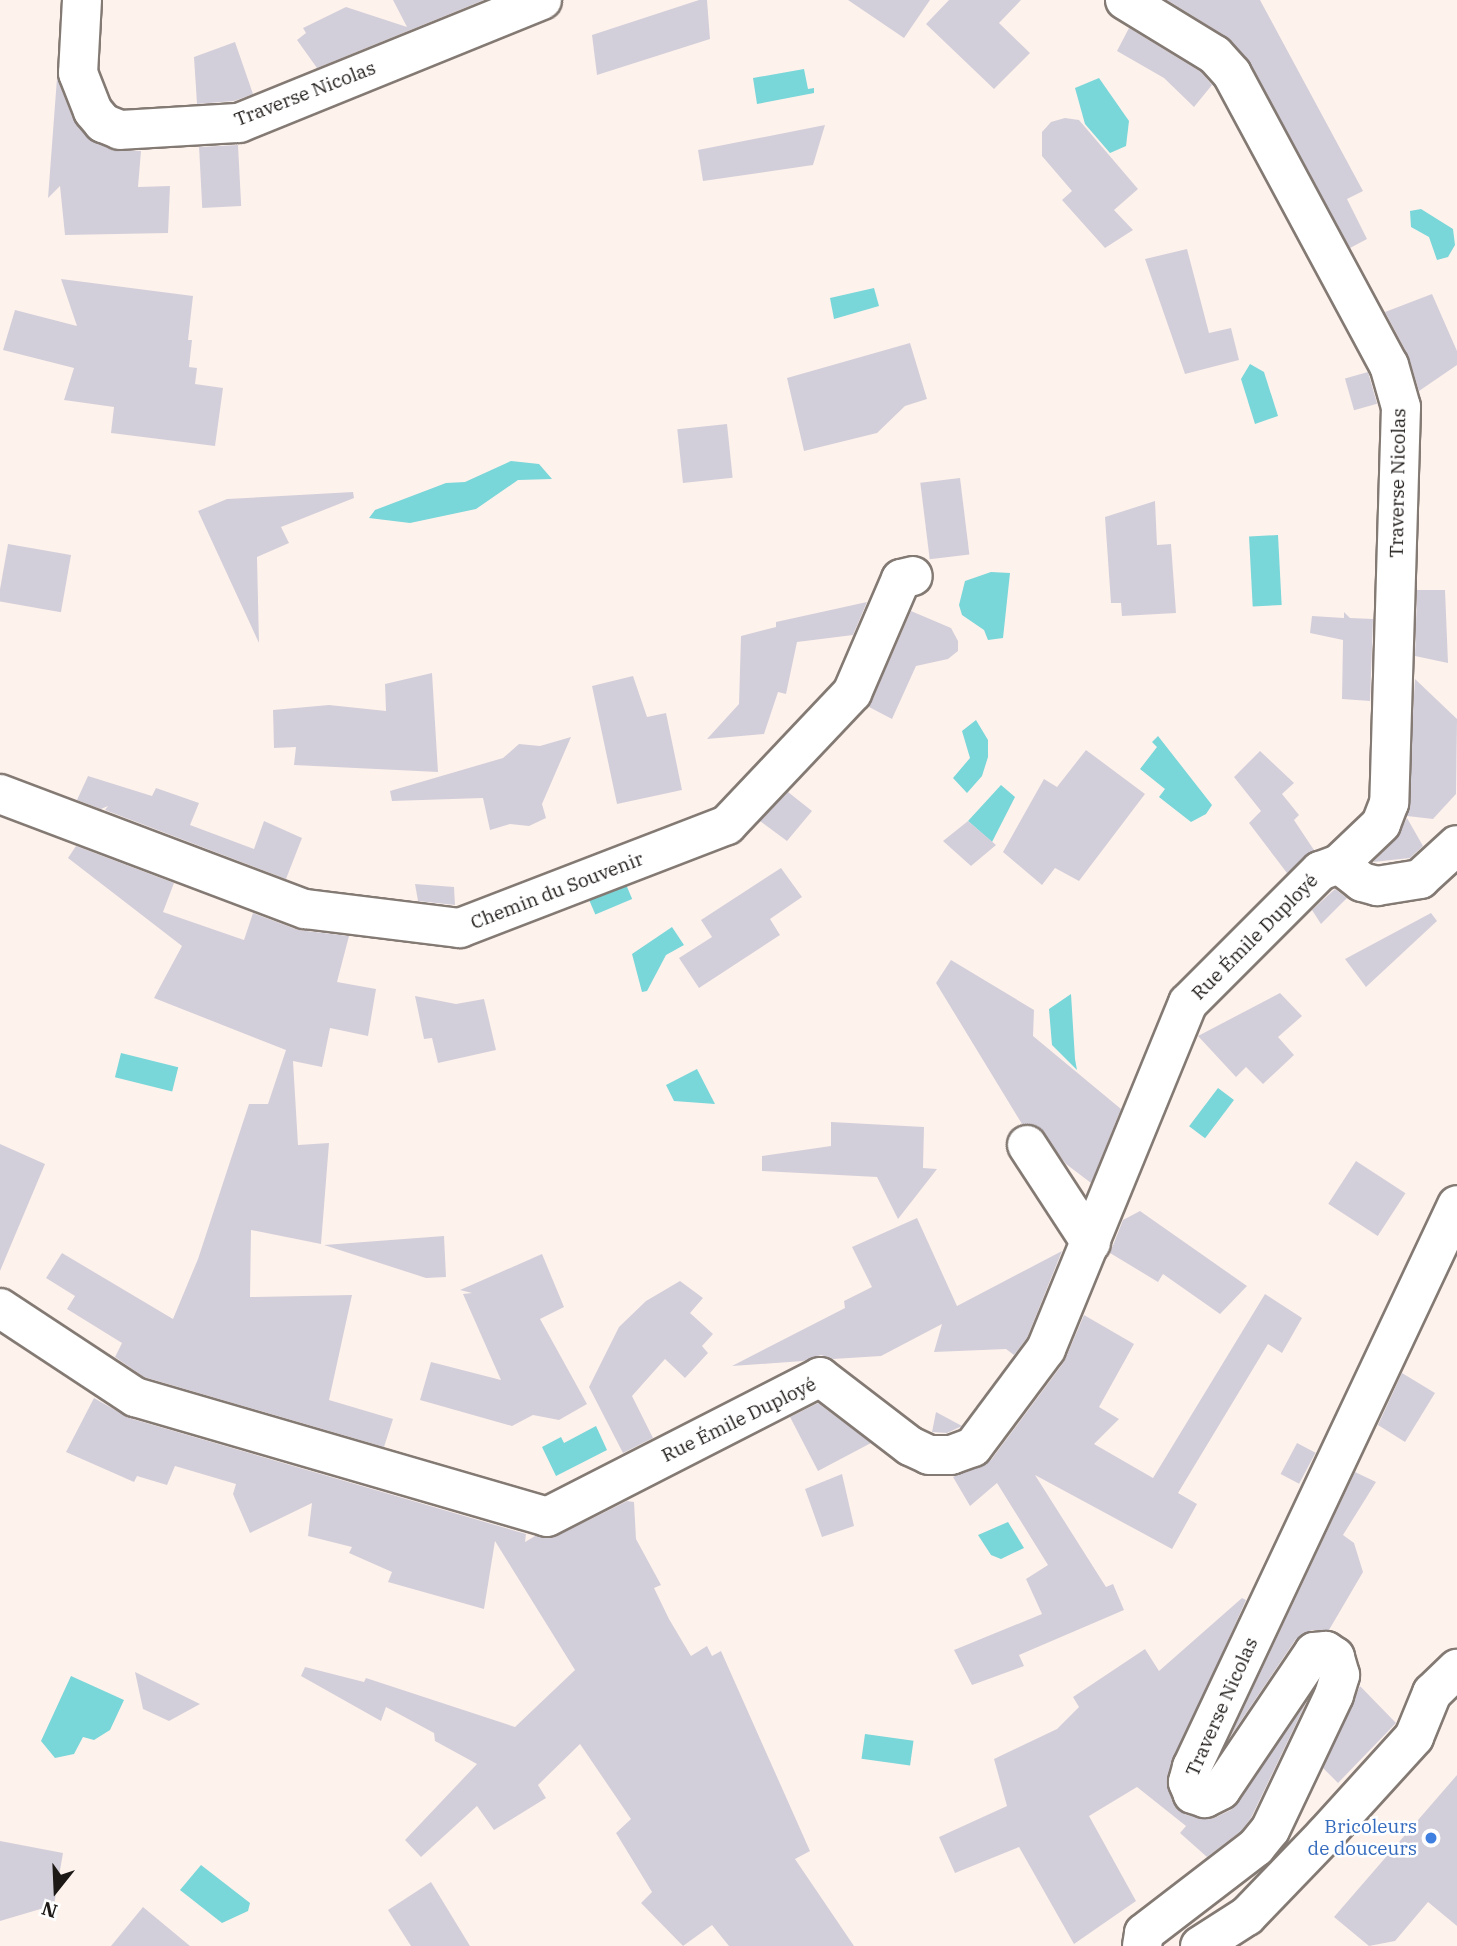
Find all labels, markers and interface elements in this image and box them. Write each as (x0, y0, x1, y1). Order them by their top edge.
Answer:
street label: Traverse Nicolas (231, 57, 379, 131)
street label: Traverse Nicolas (1385, 408, 1411, 558)
street label: Chemin du Souvenir (467, 848, 647, 934)
street label: Rue Émile Duployé (1187, 869, 1323, 1005)
street label: Rue Émile Duployé (658, 1373, 820, 1467)
street label: Traverse Nicolas (1181, 1634, 1263, 1780)
place label: Bricoleurs de douceurs (1308, 1816, 1417, 1860)
marker: Bricoleurs de douceurs (1423, 1830, 1439, 1846)
north arrow (21, 1855, 91, 1925)
text: N (39, 1896, 60, 1924)

